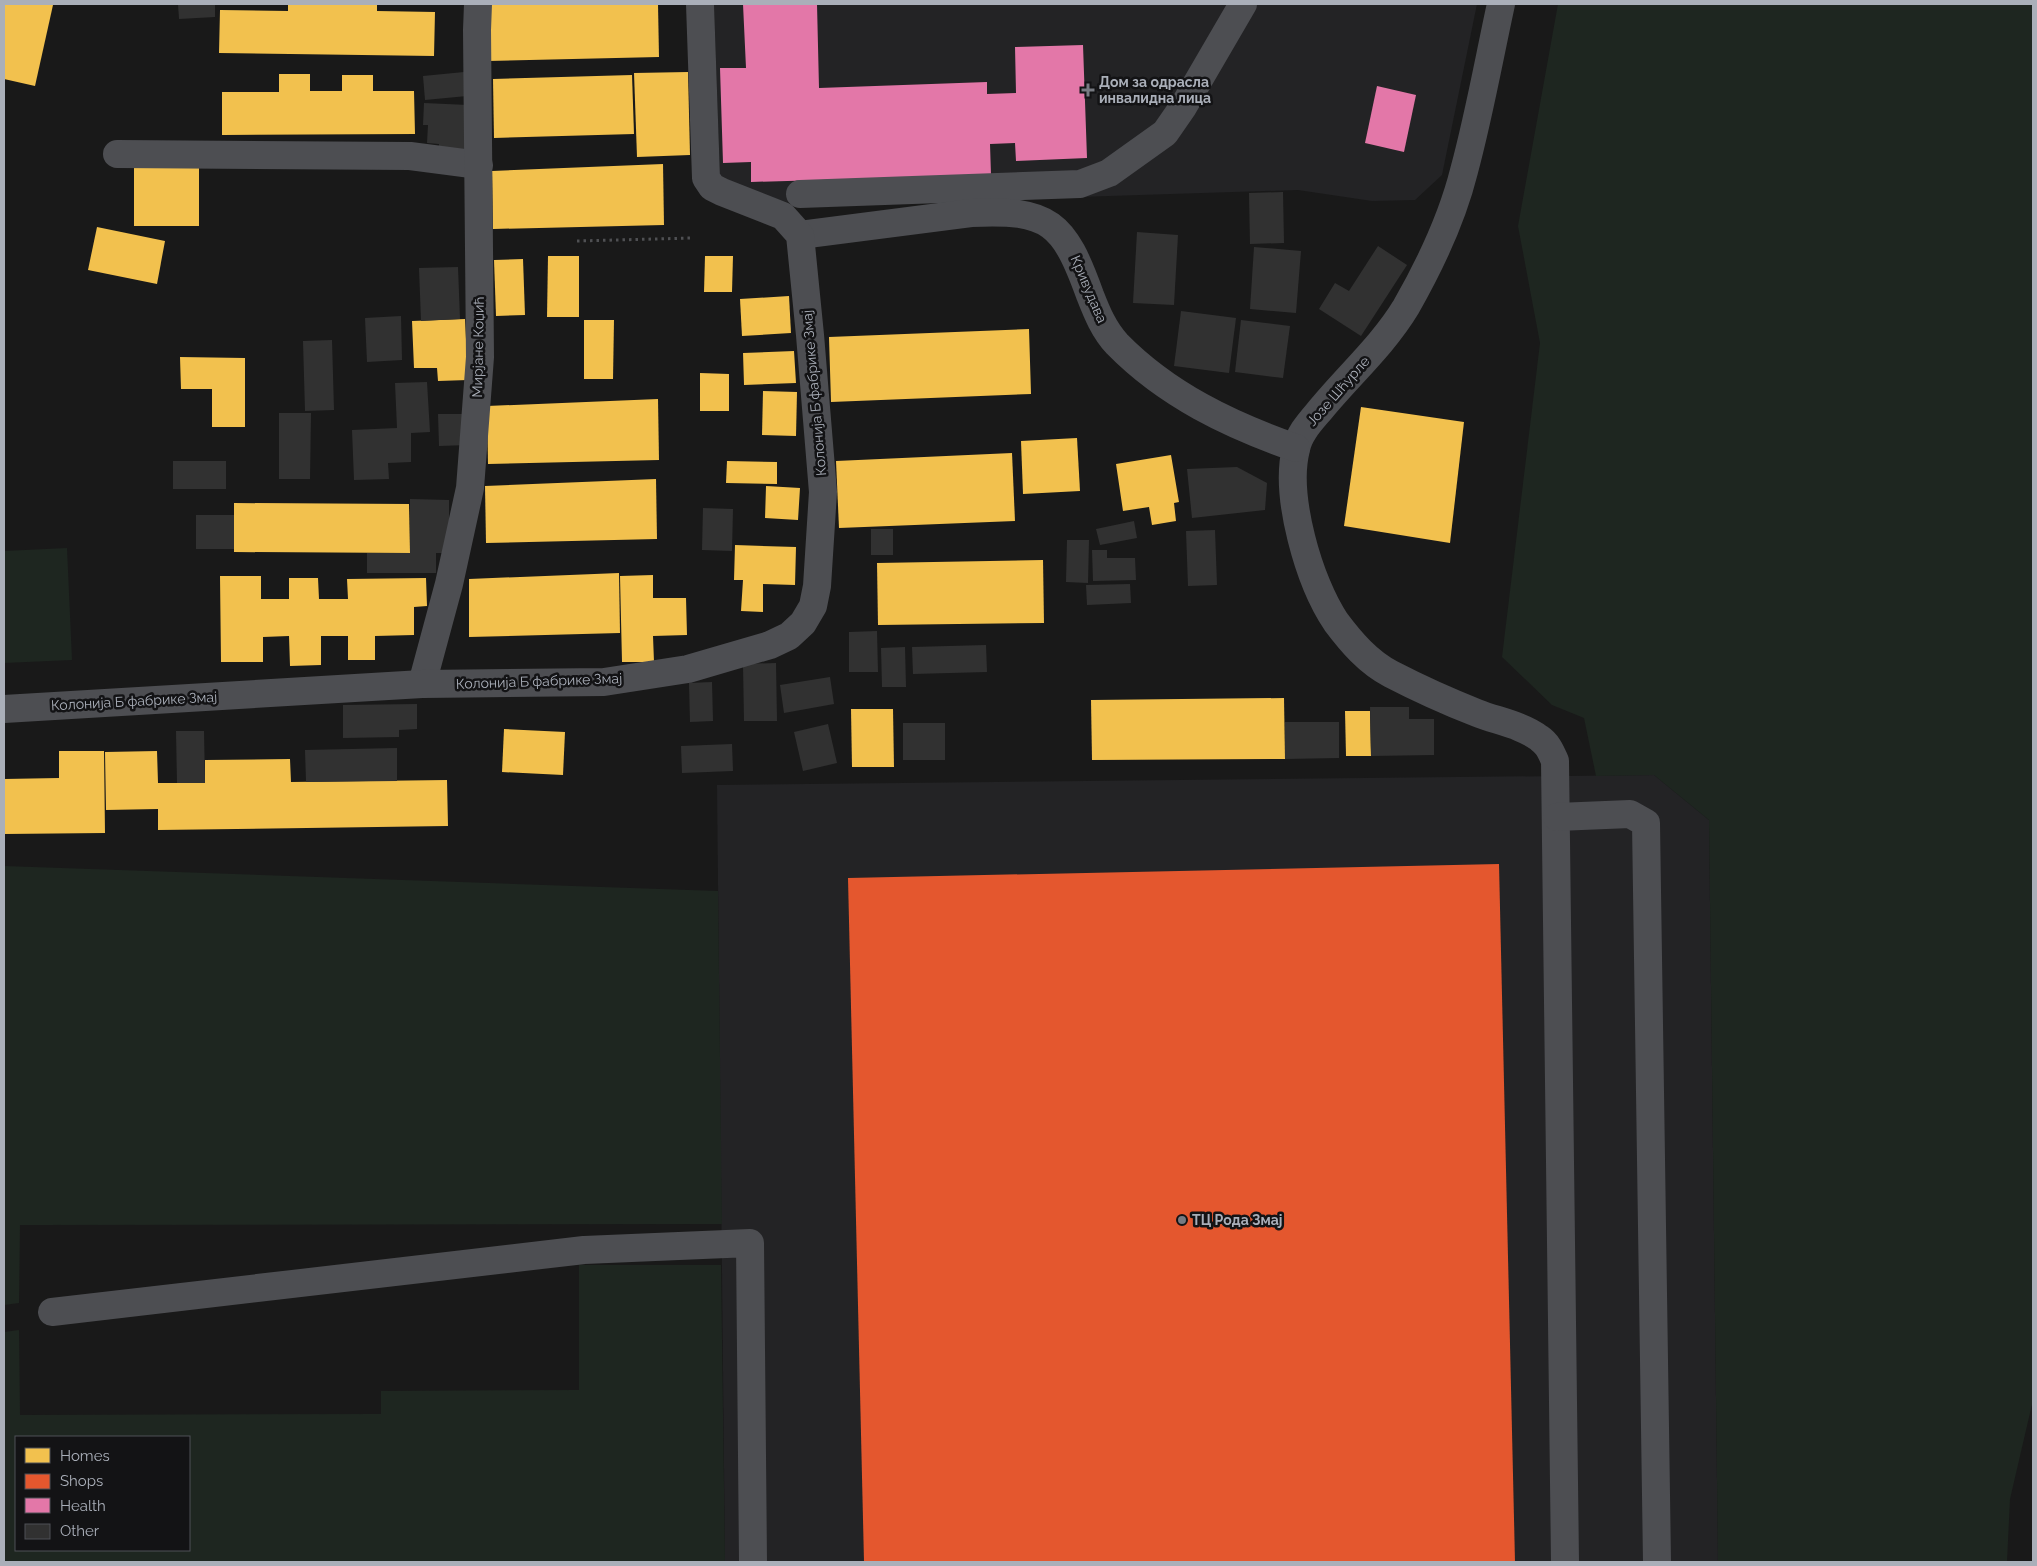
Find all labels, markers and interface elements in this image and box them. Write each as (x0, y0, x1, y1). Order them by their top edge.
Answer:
place label: Дом за одрасла инвалидна лица (1099, 74, 1211, 106)
marker: Дом за одрасла инвалидна лица (1081, 83, 1095, 97)
street label: Кривудава (1068, 253, 1110, 325)
street label: Мирјане Коџић (469, 296, 487, 398)
street label: Колонија Б фабрике Змај (799, 309, 829, 477)
street label: Јозе Шћурле (1303, 353, 1373, 429)
street label: Колонија Б фабрике Змај (456, 670, 622, 692)
street label: Колонија Б фабрике Змај (51, 689, 217, 713)
place label: ТЦ Рода Змај (1192, 1212, 1282, 1228)
marker: ТЦ Рода Змај (1176, 1214, 1188, 1226)
legend (15, 1436, 190, 1551)
text: Homes (60, 1447, 110, 1465)
text: Shops (60, 1472, 103, 1490)
text: Health (60, 1497, 106, 1515)
text: Other (60, 1522, 100, 1540)

